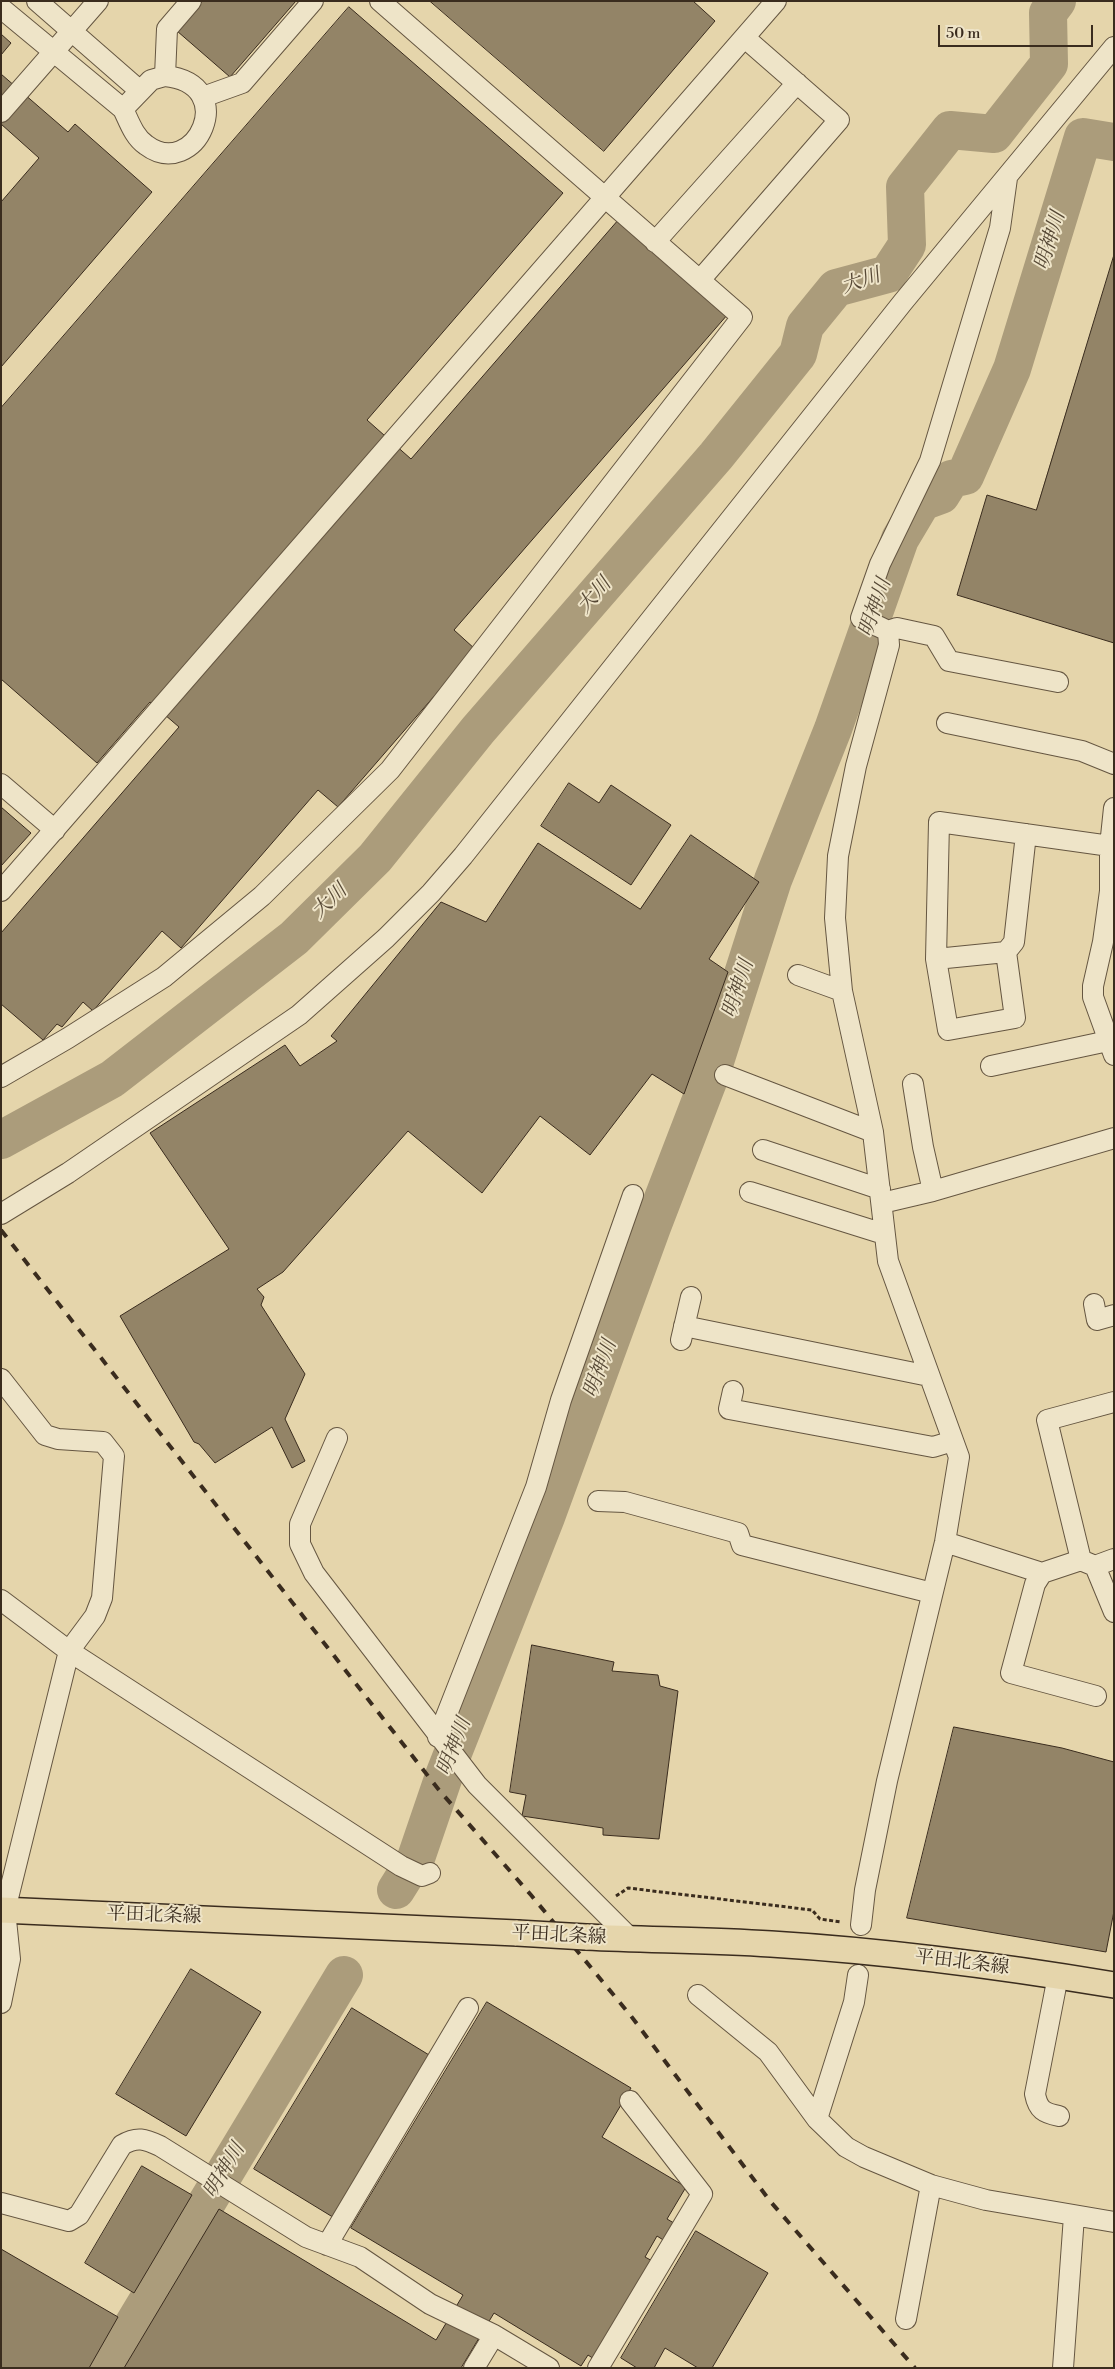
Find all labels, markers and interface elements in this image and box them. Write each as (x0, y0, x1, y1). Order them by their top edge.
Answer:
scale bar (940, 15, 1095, 47)
text: 50 m (946, 24, 980, 43)
water label: 明神川 (1031, 209, 1071, 273)
water label: 大川 (838, 264, 884, 300)
water label: 大川 (573, 573, 617, 619)
water label: 明神川 (855, 576, 897, 640)
water label: 大川 (307, 879, 353, 925)
water label: 明神川 (718, 957, 760, 1021)
water label: 明神川 (579, 1337, 623, 1401)
water label: 明神川 (433, 1715, 477, 1779)
street label: 平田北条線 (106, 1903, 202, 1929)
street label: 平田北条線 (511, 1922, 607, 1950)
street label: 平田北条線 (913, 1946, 1011, 1980)
water label: 明神川 (199, 2139, 251, 2203)

